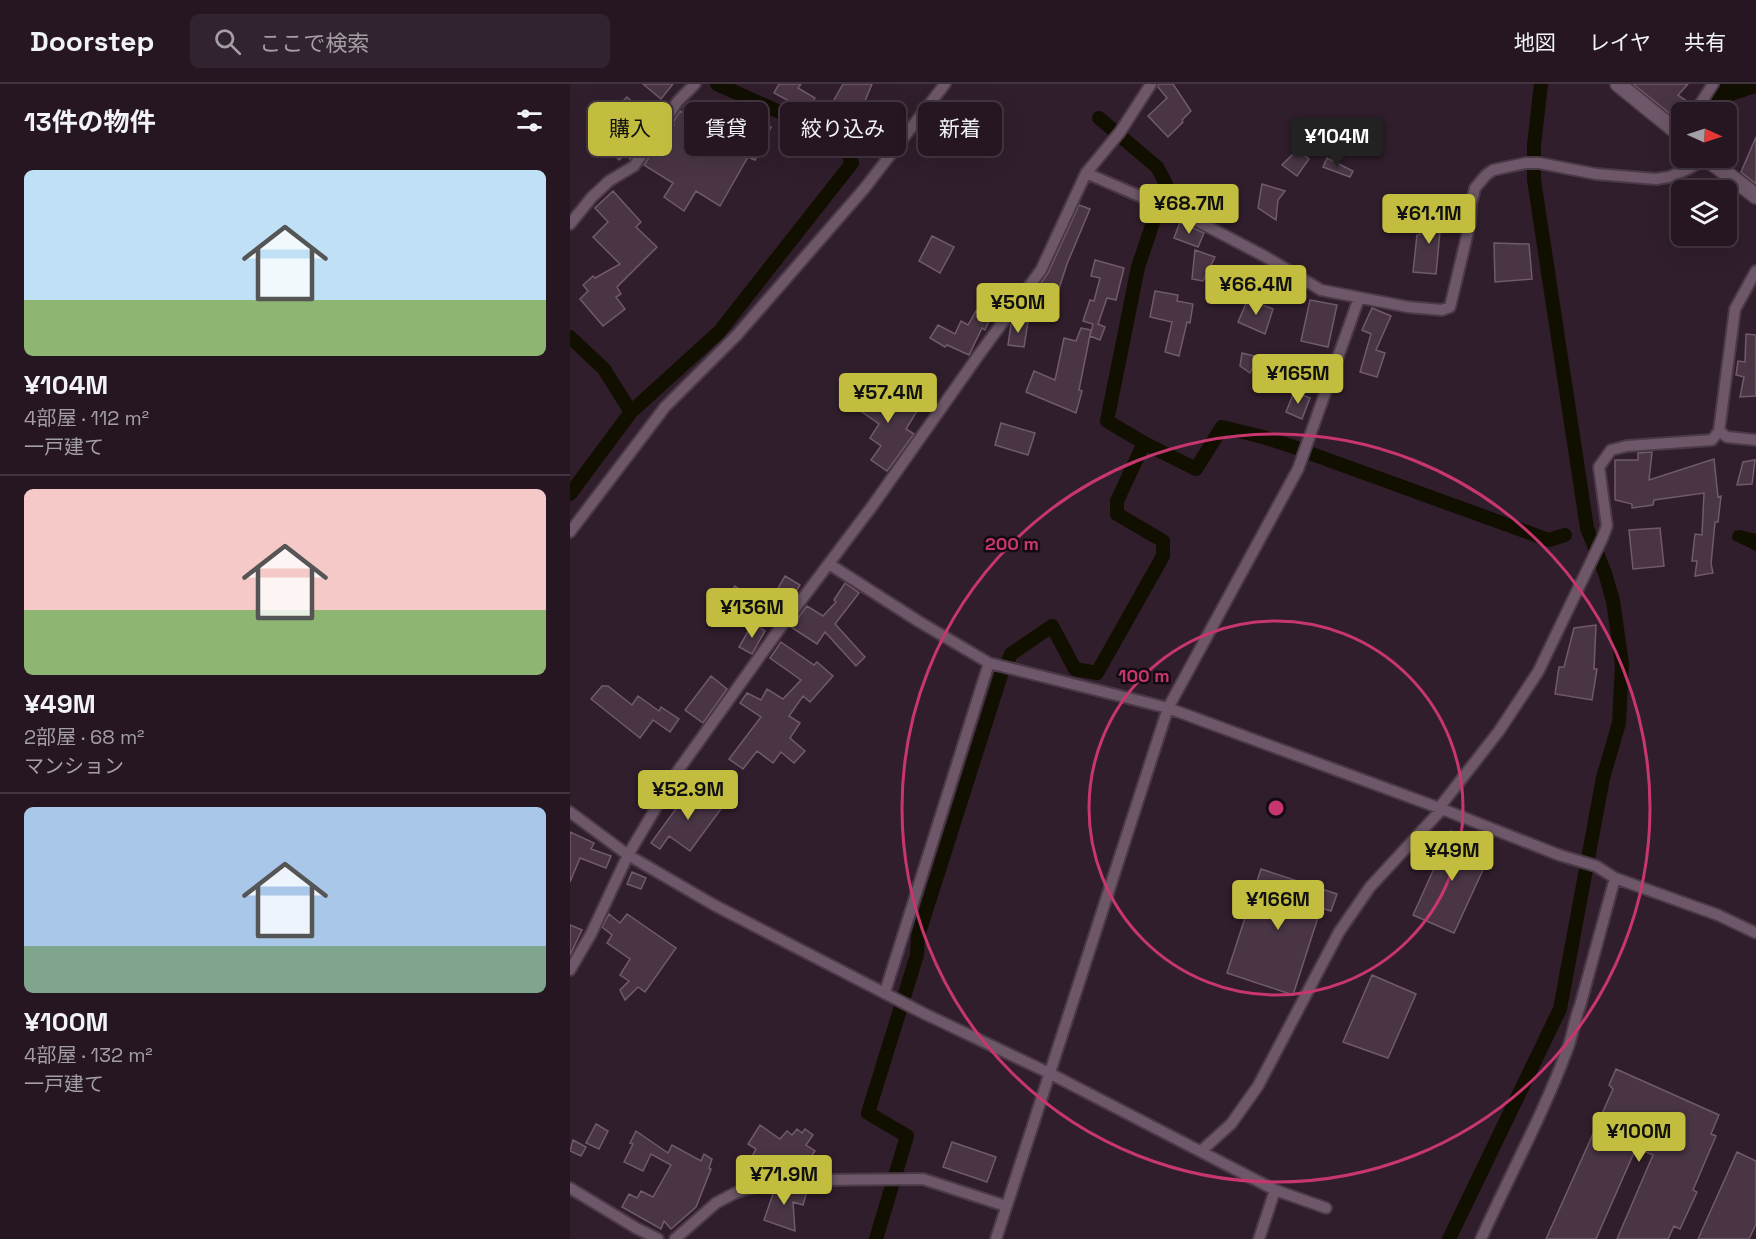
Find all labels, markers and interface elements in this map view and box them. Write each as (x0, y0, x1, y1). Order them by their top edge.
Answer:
search box (190, 14, 610, 68)
text: Doorstep (30, 23, 154, 59)
icon: search (211, 25, 244, 58)
text: ここで検索 (259, 29, 369, 57)
text: 地図 (1514, 29, 1556, 56)
text: レイヤ (1589, 29, 1651, 56)
text: 共有 (1684, 29, 1726, 56)
chip: 購入 (588, 102, 672, 156)
chip: 賃貸 (684, 102, 768, 156)
chip: 絞り込み (780, 102, 906, 156)
chip: 新着 (918, 102, 1002, 156)
north arrow (1671, 102, 1737, 168)
map controls (1671, 102, 1737, 246)
icon: filters (513, 104, 546, 137)
text: 13件の物件 (24, 105, 156, 139)
pin: ¥104M (1295, 117, 1379, 168)
text: ¥104M (1305, 123, 1369, 149)
button: layers (1671, 180, 1737, 246)
pin: ¥68.7M (1140, 184, 1238, 235)
text: ¥68.7M (1154, 190, 1224, 216)
pin: ¥61.1M (1380, 194, 1478, 245)
text: ¥61.1M (1396, 200, 1462, 226)
icon: home (231, 209, 339, 317)
pin: ¥66.4M (1207, 265, 1305, 316)
text: ¥66.4M (1219, 271, 1293, 297)
pin: ¥50M (982, 283, 1054, 334)
text: ¥50M (991, 289, 1046, 315)
pin: ¥165M (1256, 354, 1340, 405)
text: ¥165M (1266, 360, 1330, 386)
text: ¥104M (24, 368, 108, 402)
pin: ¥57.4M (839, 373, 937, 424)
text: ¥57.4M (853, 379, 923, 405)
text: 4部屋 · 112 m² (24, 405, 149, 431)
text: 一戸建て (24, 434, 104, 460)
icon: home (231, 528, 339, 636)
text: 200 m (985, 532, 1039, 555)
pin: ¥136M (710, 588, 794, 639)
text: ¥136M (720, 594, 784, 620)
text: 100 m (1118, 664, 1170, 687)
text: ¥49M (24, 687, 96, 721)
text: 2部屋 · 68 m² (24, 724, 144, 750)
text: マンション (24, 753, 124, 779)
pin: ¥52.9M (639, 770, 737, 821)
text: ¥52.9M (652, 776, 724, 802)
centre of rings (1266, 798, 1286, 818)
pin: ¥49M (1416, 831, 1488, 882)
text: ¥49M (1424, 837, 1480, 863)
icon: home (231, 846, 339, 954)
pin: ¥166M (1236, 880, 1320, 931)
text: ¥166M (1246, 886, 1310, 912)
text: ¥100M (24, 1005, 109, 1039)
text: 4部屋 · 132 m² (24, 1042, 153, 1068)
text: 一戸建て (24, 1071, 104, 1097)
pin: ¥100M (1597, 1112, 1681, 1163)
text: ¥100M (1607, 1118, 1672, 1144)
pin: ¥71.9M (735, 1155, 833, 1206)
text: ¥71.9M (750, 1161, 818, 1187)

